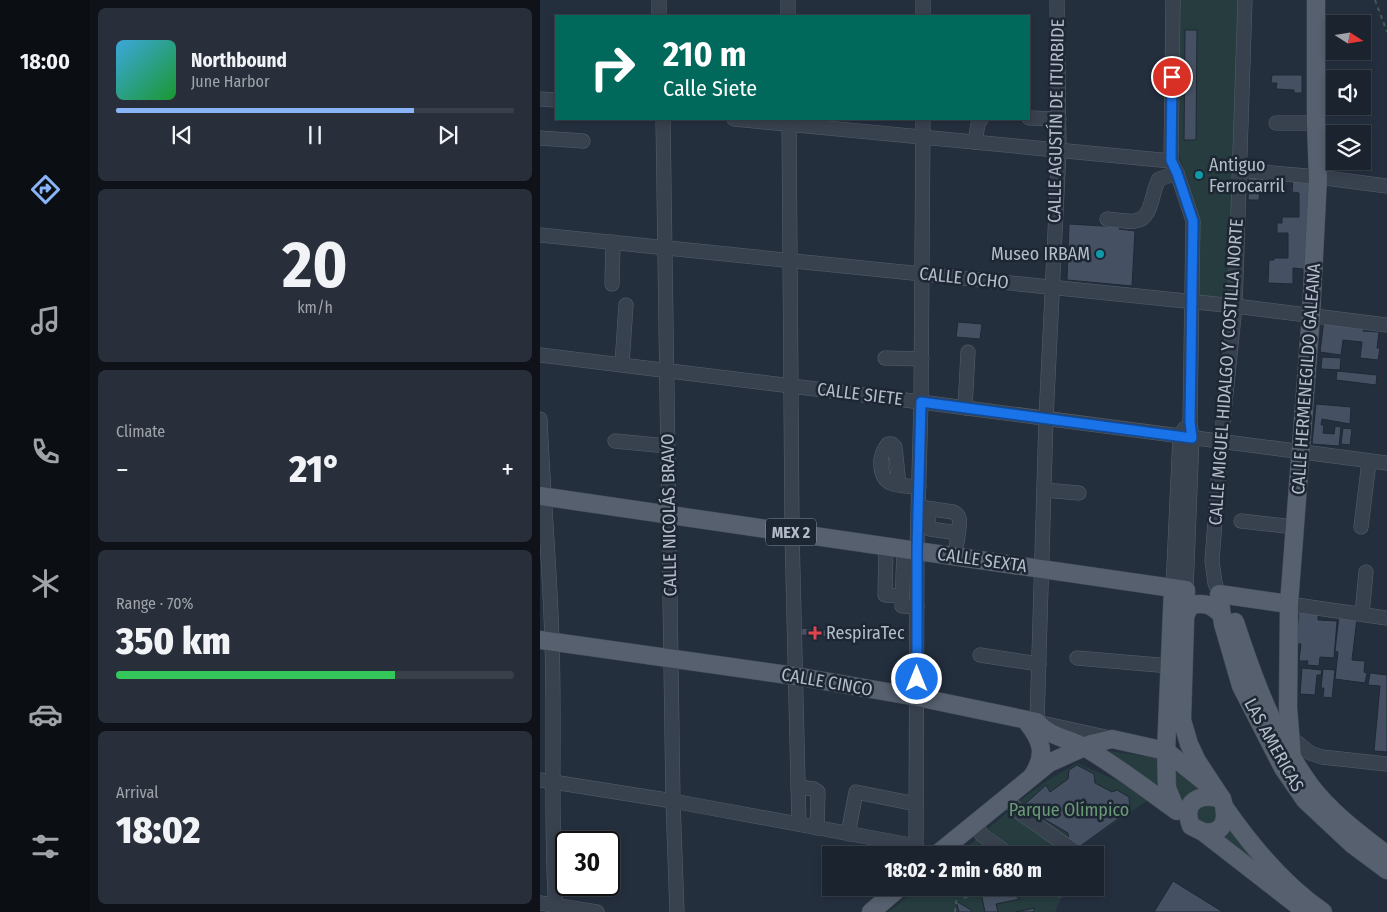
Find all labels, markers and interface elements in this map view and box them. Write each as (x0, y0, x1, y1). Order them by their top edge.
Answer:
north arrow (1326, 15, 1371, 60)
map controls (1326, 15, 1371, 170)
street label: CALLE AGUSTÍN DE ITURBIDE (1042, 19, 1069, 223)
text: 210 m (663, 33, 747, 75)
icon: right (580, 35, 645, 100)
text: 18:00 (20, 48, 70, 75)
text: Northbound (191, 49, 287, 72)
pin (1151, 56, 1193, 98)
icon: arrive (1158, 63, 1186, 91)
button: sound (1326, 70, 1371, 115)
text: June Harbor (191, 72, 269, 91)
text: Calle Siete (663, 75, 757, 102)
icon: previous (168, 121, 196, 149)
icon: pause (301, 121, 329, 149)
icon: next (434, 121, 462, 149)
button: layers (1326, 125, 1371, 170)
place label: Antiguo Ferrocarril (1209, 154, 1285, 197)
marker: Antiguo Ferrocarril (1193, 169, 1205, 181)
icon: directions (28, 172, 63, 207)
street label: CALLE MIGUEL HIDALGO Y COSTILLA NORTE (1204, 218, 1248, 526)
text: 20 (282, 226, 348, 304)
place label: Museo IRBAM (991, 243, 1090, 265)
marker: Museo IRBAM (1094, 248, 1106, 260)
street label: CALLE OCHO (918, 262, 1010, 294)
street label: CALLE HERMENEGILDO GALEANA (1287, 262, 1325, 495)
text: km/h (297, 298, 333, 317)
icon: music (28, 303, 63, 338)
street label: CALLE SIETE (816, 378, 904, 410)
text: Climate (116, 422, 165, 441)
street label: CALLE NICOLÁS BRAVO (656, 433, 681, 597)
icon: phone (28, 434, 63, 469)
text: 21° (289, 446, 341, 492)
text: − (116, 453, 129, 486)
text: + (501, 453, 514, 486)
road number: MEX 2 (766, 518, 816, 546)
street label: CALLE SEXTA (936, 543, 1029, 577)
icon: climate (28, 566, 63, 601)
text: Range · 70% (116, 594, 194, 613)
text: 350 km (116, 618, 231, 664)
place label: RespiraTec (826, 622, 905, 644)
marker: RespiraTec (808, 626, 822, 640)
position arrow (890, 652, 942, 704)
street label: CALLE CINCO (780, 663, 874, 701)
street label: LAS AMERICAS (1239, 694, 1309, 796)
icon: car (28, 697, 63, 732)
text: Arrival (116, 783, 158, 802)
park label: Parque Olímpico (1009, 799, 1129, 821)
text: 18:02 (116, 807, 200, 853)
icon: filters (28, 829, 63, 864)
speed limit sign: 30 (555, 831, 620, 896)
text: 18:02 · 2 min · 680 m (884, 859, 1042, 882)

